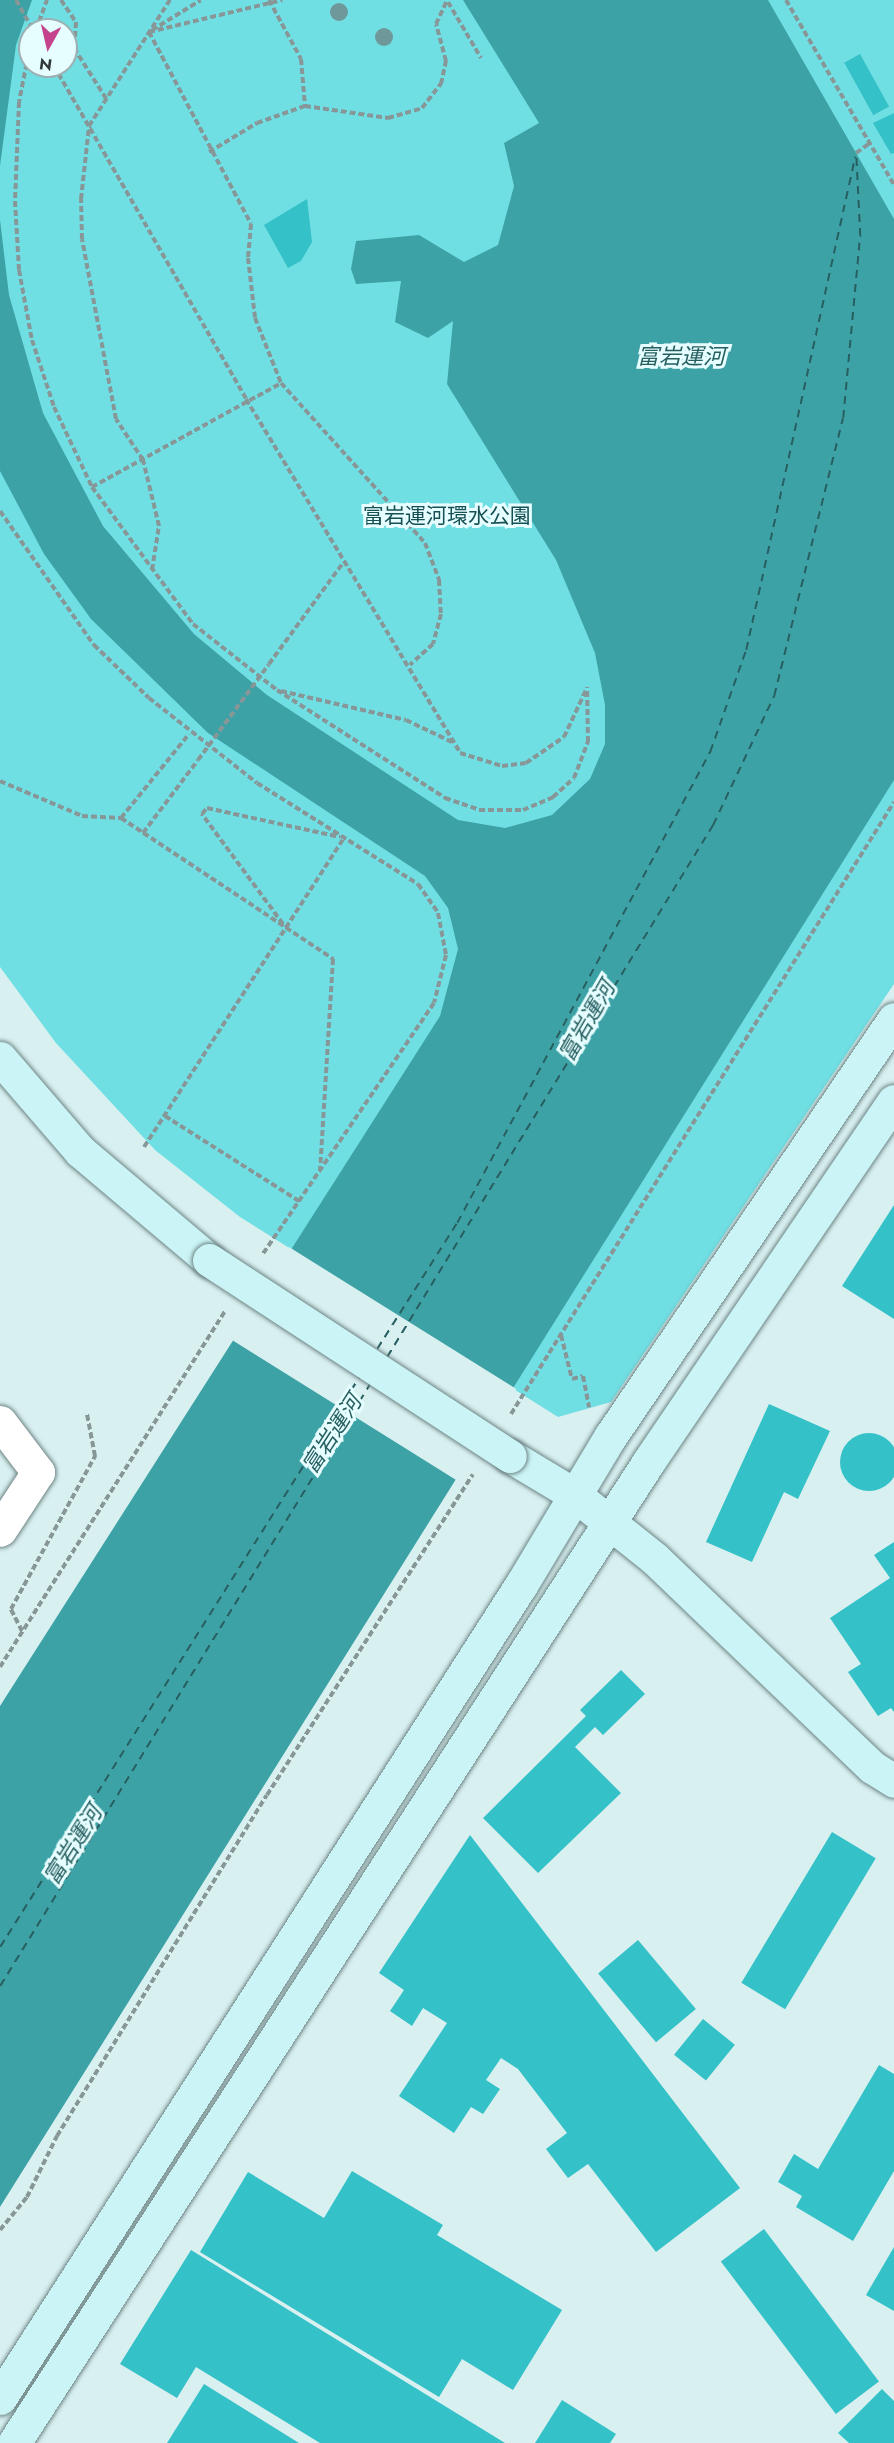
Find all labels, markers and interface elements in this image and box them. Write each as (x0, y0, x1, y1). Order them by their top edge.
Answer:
north arrow (18, 18, 78, 78)
text: N (38, 52, 54, 77)
water label: 富岩運河 (637, 344, 725, 370)
park label: 富岩運河環水公園 (363, 503, 531, 529)
water label: 富岩運河 (554, 976, 620, 1066)
water label: 富岩運河 (297, 1390, 367, 1478)
water label: 富岩運河 (38, 1801, 108, 1889)

